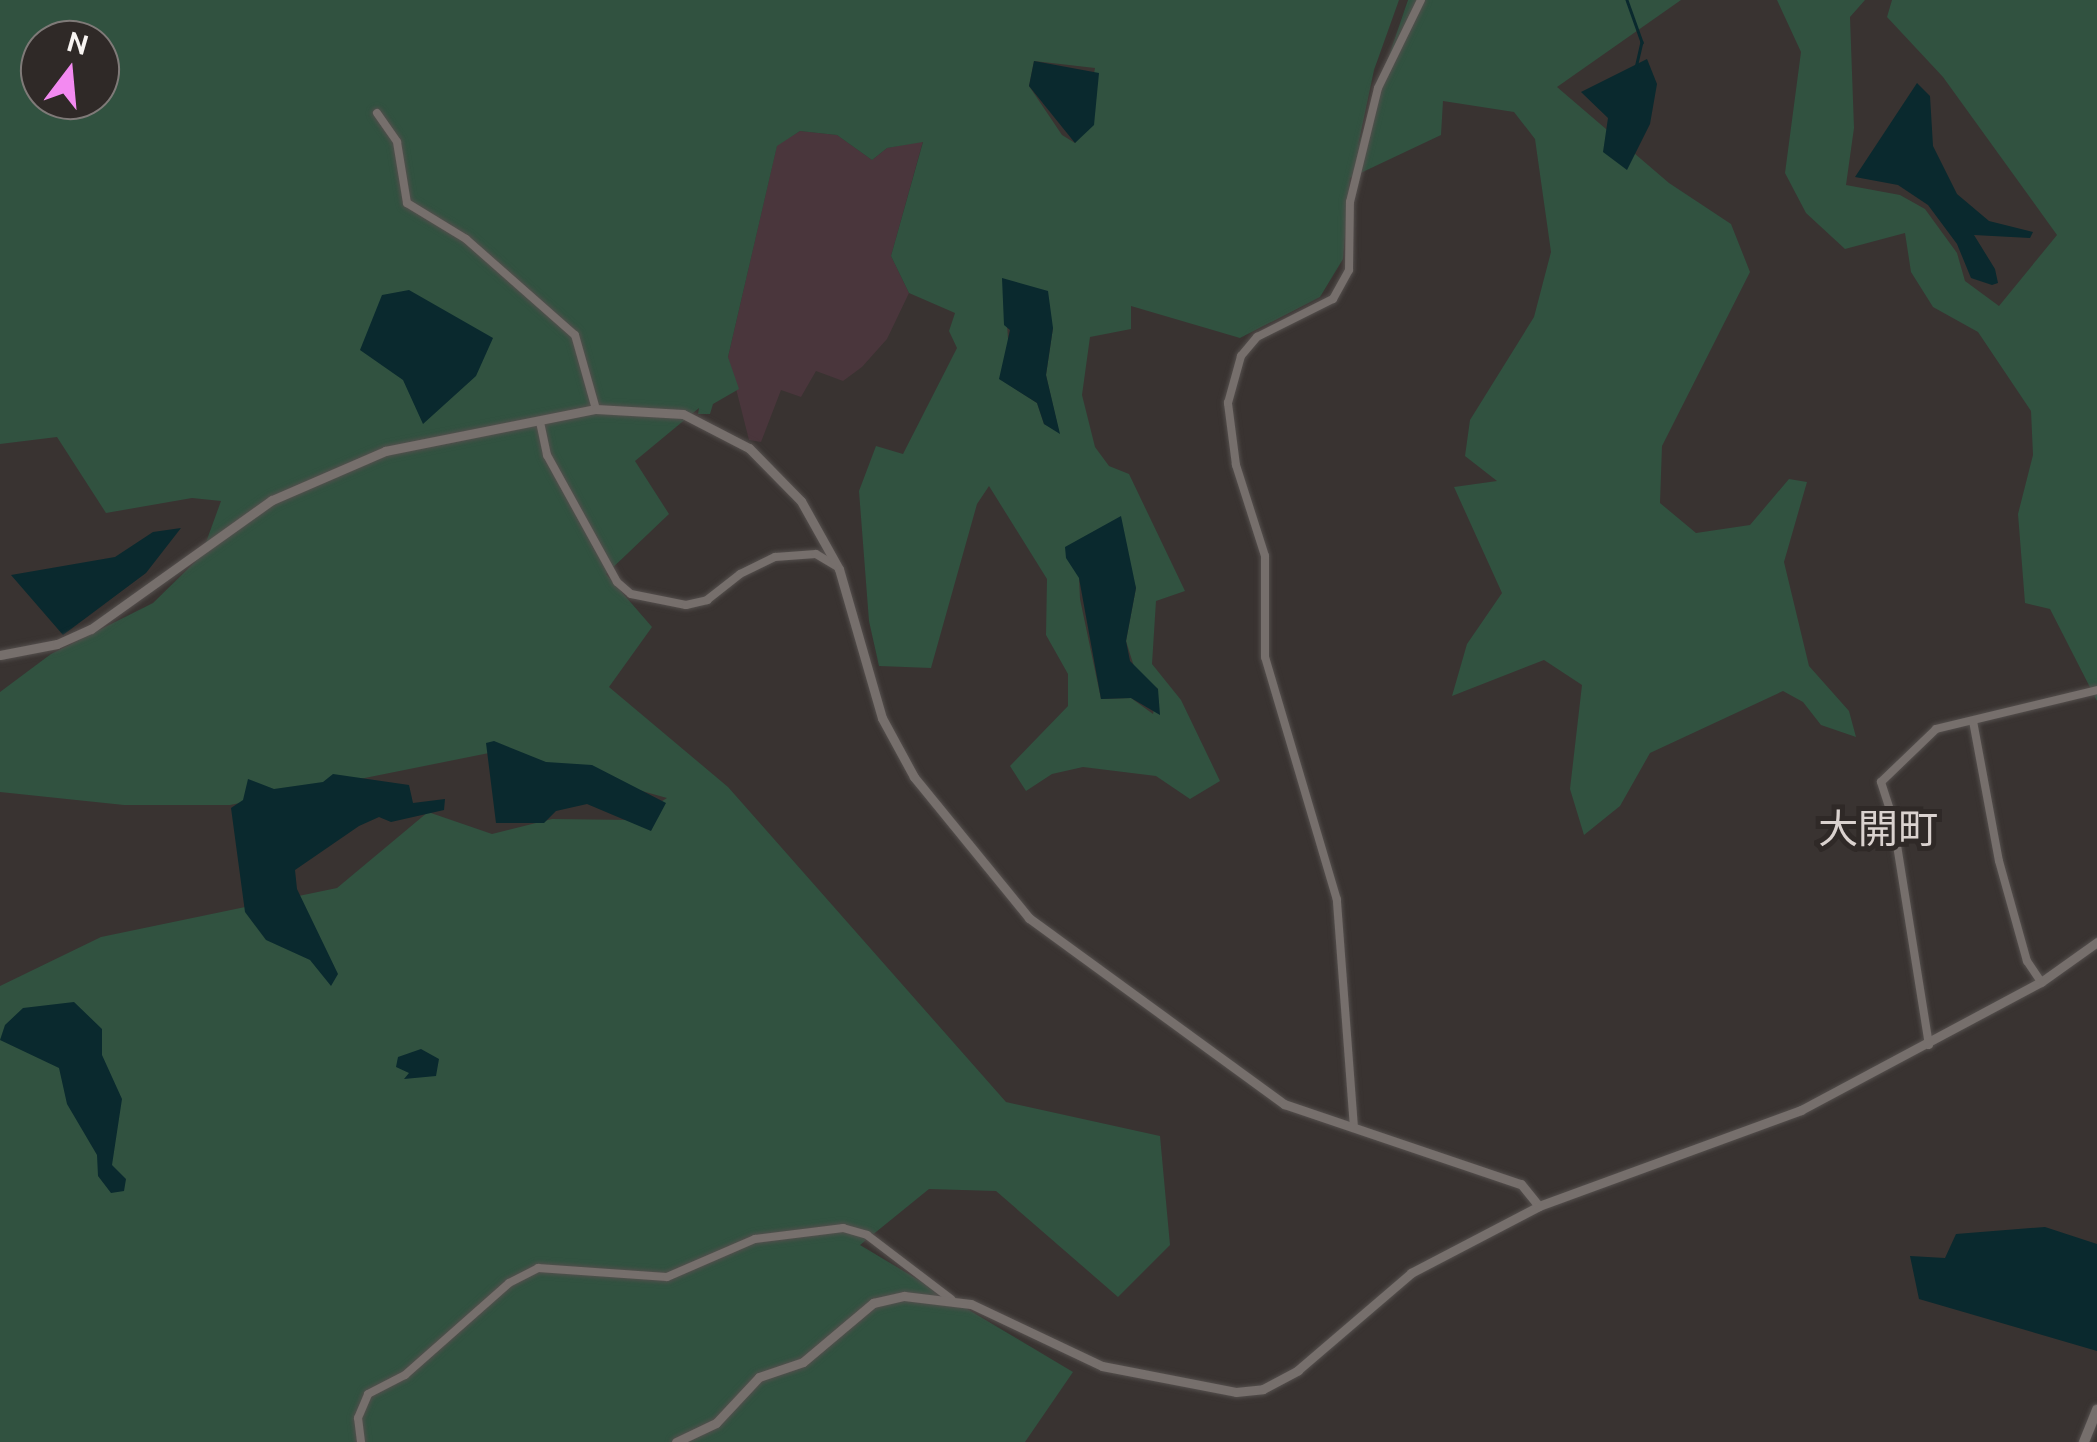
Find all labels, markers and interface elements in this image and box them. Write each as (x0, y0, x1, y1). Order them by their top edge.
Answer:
north arrow (20, 20, 120, 120)
text: N (64, 25, 92, 60)
district label: 大開町 (1818, 805, 1938, 853)

